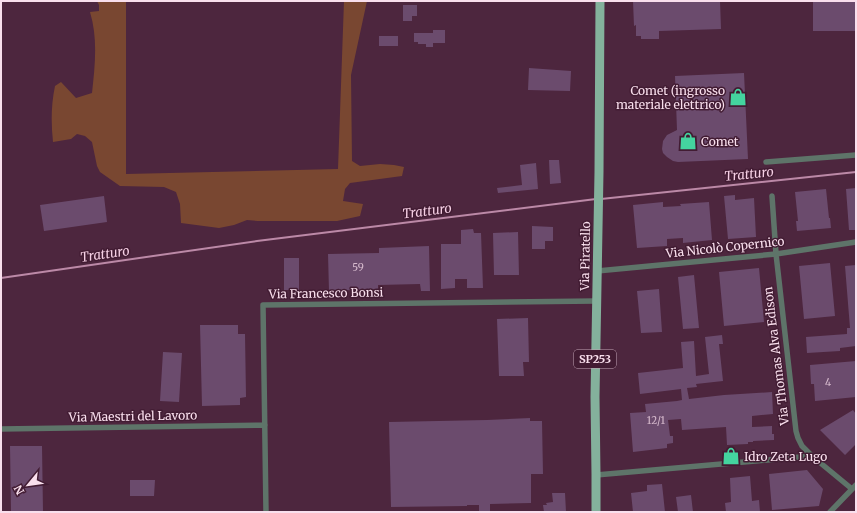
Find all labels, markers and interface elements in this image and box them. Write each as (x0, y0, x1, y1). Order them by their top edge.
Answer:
place label: Comet (ingrosso materiale elettrico) (616, 83, 725, 112)
shop icon: Comet (ingrosso materiale elettrico) (728, 87, 748, 107)
shop icon: Comet (678, 131, 698, 151)
place label: Comet (701, 134, 739, 149)
water label: Tratturo (723, 163, 775, 185)
water label: Tratturo (401, 200, 453, 222)
street label: Via Piratello (577, 221, 593, 292)
street label: Via Nicolò Copernico (664, 233, 785, 261)
water label: Tratturo (79, 242, 131, 266)
house number: 59 (352, 261, 364, 274)
street label: Via Francesco Bonsi (268, 284, 384, 302)
street label: Via Thomas Alva Edison (760, 286, 792, 427)
road number: SP253 (574, 350, 616, 368)
house number: 4 (825, 376, 831, 389)
street label: Via Maestri del Lavoro (68, 407, 197, 425)
house number: 12/1 (647, 414, 666, 427)
shop icon: Idro Zeta Lugo (721, 446, 741, 466)
place label: Idro Zeta Lugo (744, 449, 827, 464)
north arrow (8, 465, 48, 505)
text: N (11, 482, 27, 497)

